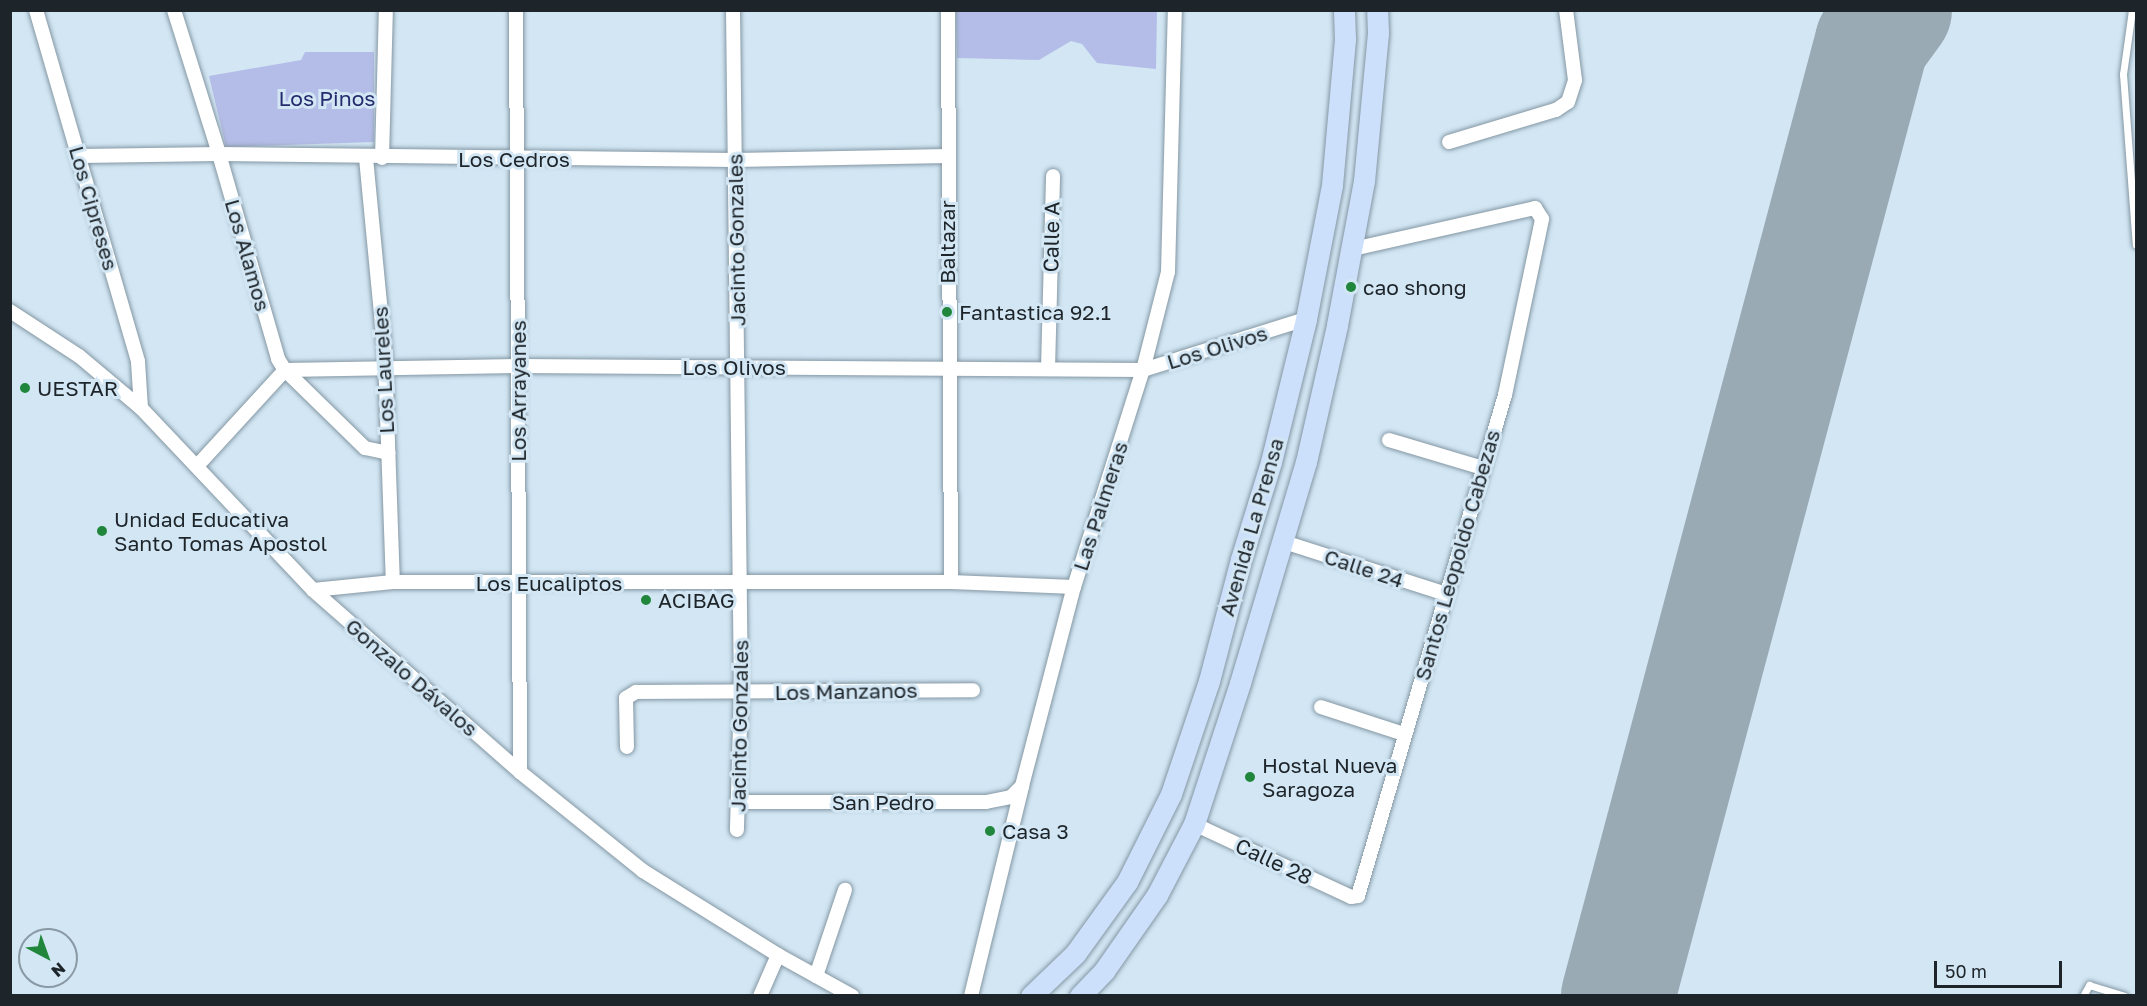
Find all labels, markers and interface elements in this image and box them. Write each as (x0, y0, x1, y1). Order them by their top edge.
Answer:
park label: Los Pinos (279, 85, 375, 111)
street label: Los Cipreses (64, 143, 124, 273)
street label: Los Cedros (458, 146, 570, 172)
street label: Jacinto Gonzales (722, 154, 750, 326)
street label: Los Alamos (220, 196, 276, 314)
street label: Baltazar (934, 200, 960, 284)
street label: Calle A (1038, 201, 1064, 273)
place label: cao shong (1363, 274, 1467, 300)
marker: cao shong (1344, 280, 1358, 294)
place label: Fantastica 92.1 (959, 299, 1111, 325)
marker: Fantastica 92.1 (940, 305, 954, 319)
street label: Los Laureles (367, 306, 399, 434)
street label: Los Arrayanes (505, 320, 531, 462)
street label: Los Olivos (1164, 320, 1270, 374)
street label: Los Olivos (682, 354, 786, 380)
place label: UESTAR (37, 375, 118, 401)
marker: UESTAR (18, 381, 32, 395)
street label: Santos Leopoldo Cabezas (1409, 427, 1505, 683)
street label: Avenida La Prensa (1214, 435, 1288, 619)
street label: Las Palmeras (1067, 438, 1133, 574)
place label: Unidad Educativa Santo Tomas Apostol (114, 506, 327, 556)
marker: Unidad Educativa Santo Tomas Apostol (95, 524, 109, 538)
street label: Calle 24 (1321, 543, 1407, 593)
street label: Los Eucaliptos (476, 570, 622, 596)
place label: ACIBAG (658, 587, 735, 613)
marker: ACIBAG (639, 593, 653, 607)
street label: Gonzalo Dávalos (341, 613, 483, 741)
street label: Jacinto Gonzales (725, 640, 753, 812)
street label: Los Manzanos (774, 677, 918, 705)
place label: Hostal Nueva Saragoza (1262, 752, 1397, 802)
marker: Hostal Nueva Saragoza (1243, 770, 1257, 784)
street label: San Pedro (832, 789, 934, 815)
place label: Casa 3 (1002, 818, 1069, 844)
marker: Casa 3 (983, 824, 997, 838)
street label: Calle 28 (1232, 832, 1316, 890)
north arrow (18, 928, 78, 988)
scale bar (1937, 949, 2064, 987)
text: N (47, 959, 70, 982)
text: 50 m (1945, 960, 1987, 982)

